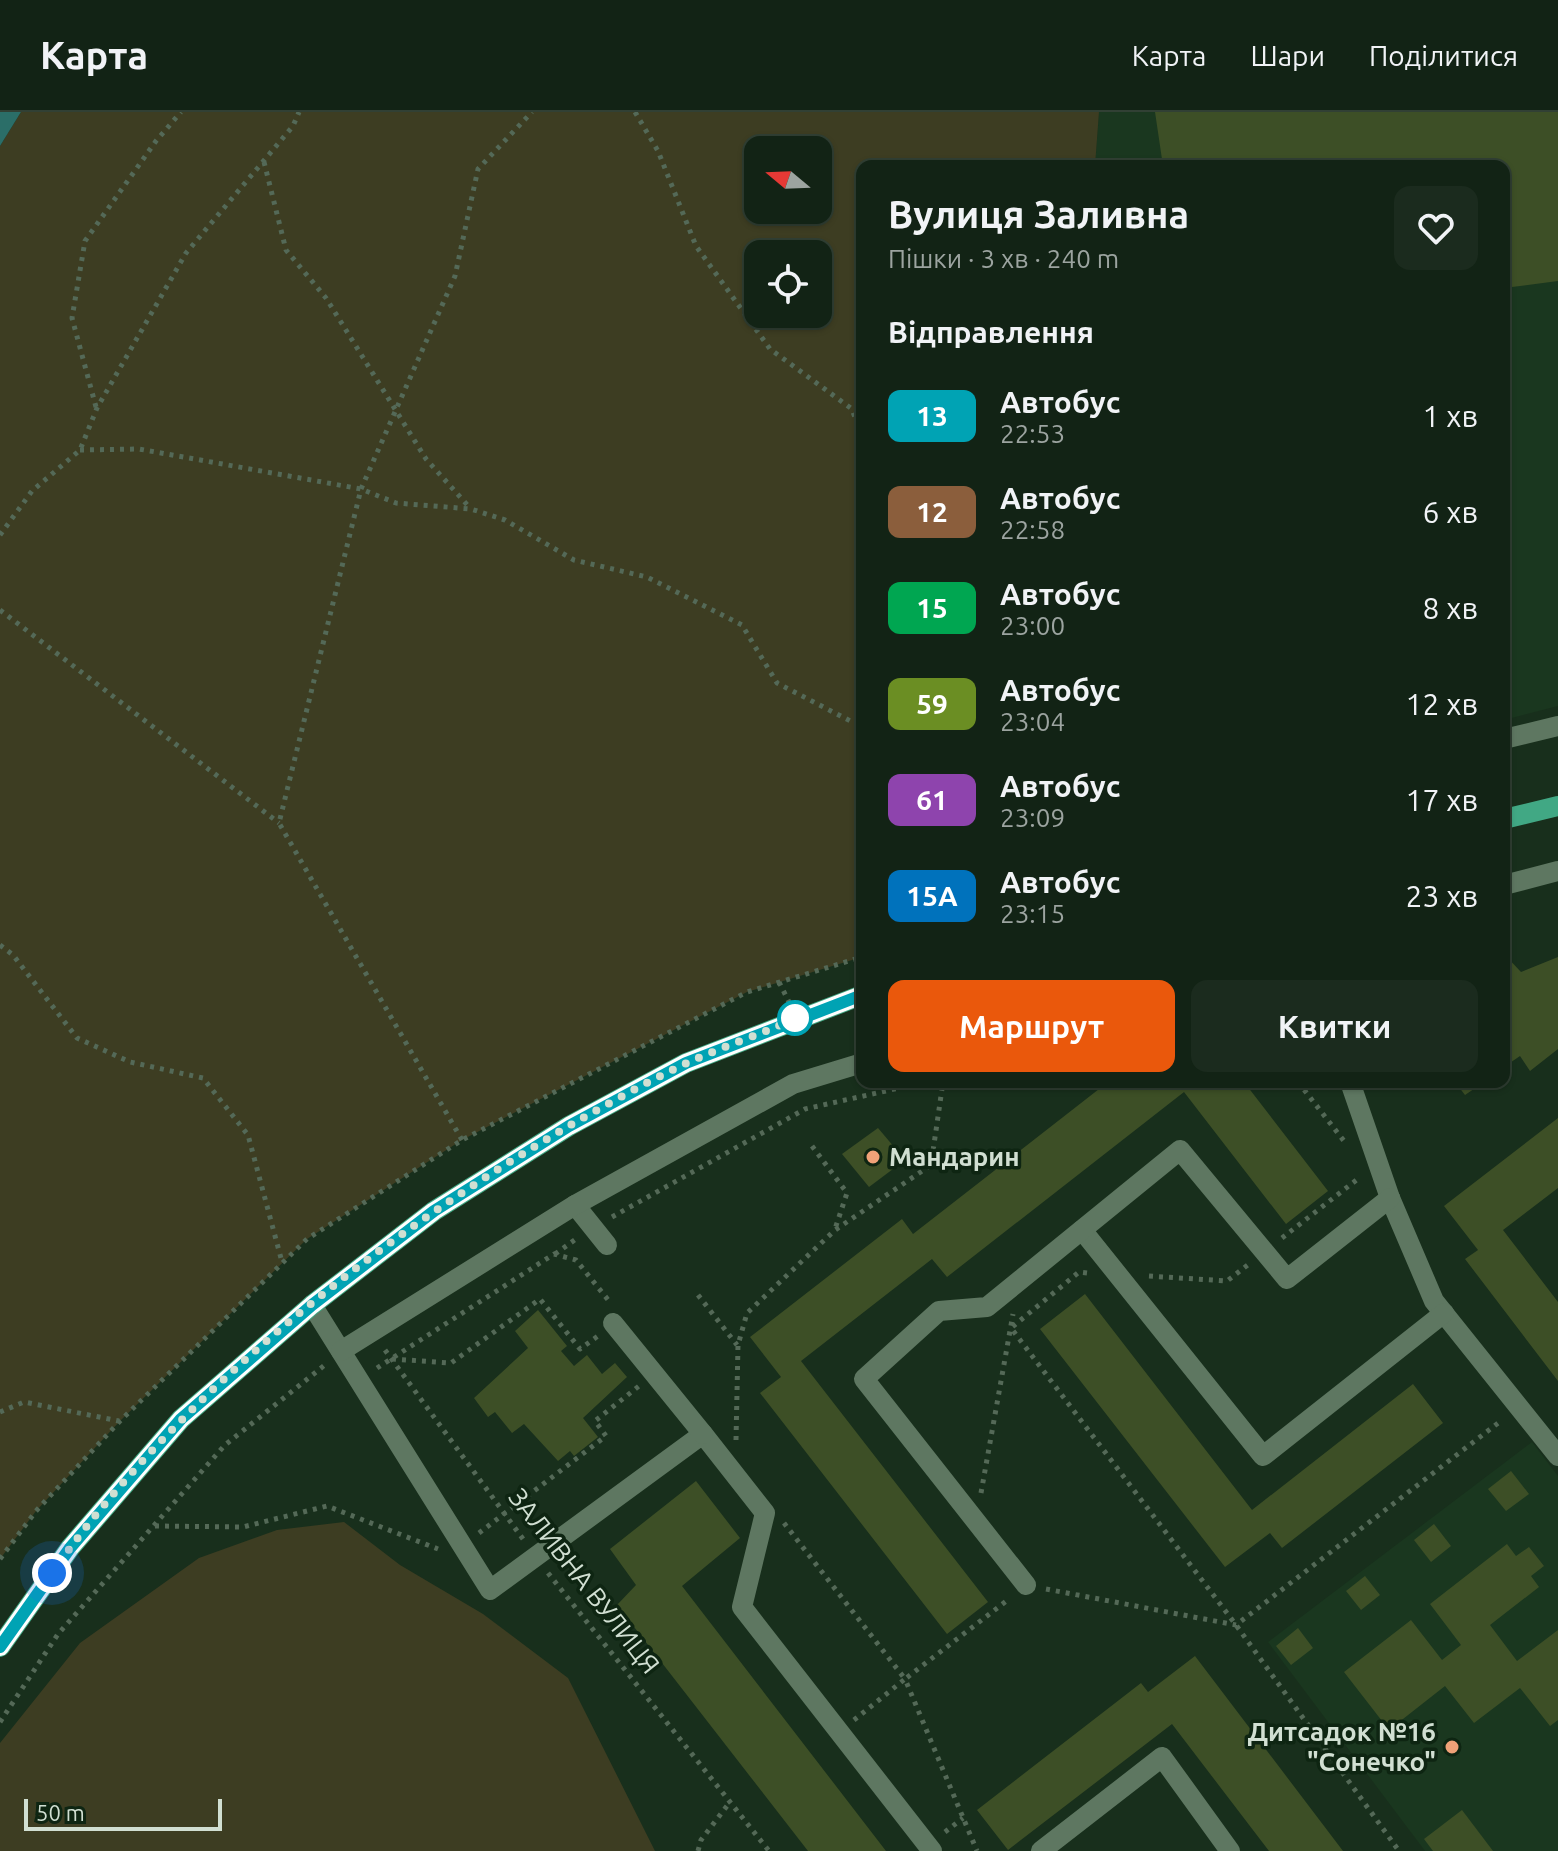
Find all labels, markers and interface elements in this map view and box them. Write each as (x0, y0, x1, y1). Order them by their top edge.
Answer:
text: Карта (40, 34, 148, 76)
text: Карта (1132, 40, 1206, 71)
text: Шари (1250, 40, 1325, 71)
text: Поділитися (1369, 40, 1518, 71)
north arrow (744, 136, 832, 224)
map controls (744, 136, 832, 328)
button: heart (1394, 186, 1478, 270)
text: Вулиця Заливна (888, 193, 1189, 235)
button: locate (744, 240, 832, 328)
text: Пішки · 3 хв · 240 m (888, 244, 1119, 273)
text: Відправлення (888, 315, 1094, 349)
text: Автобус (1000, 385, 1120, 419)
text: 1 хв (1423, 399, 1478, 433)
text: 13 (916, 400, 948, 431)
text: 22:53 (1000, 419, 1065, 448)
text: Автобус (1000, 481, 1120, 515)
text: 6 хв (1423, 495, 1478, 529)
text: 12 (916, 496, 948, 527)
text: 22:58 (1000, 515, 1065, 544)
text: Автобус (1000, 577, 1120, 611)
text: 8 хв (1423, 591, 1478, 625)
text: 15 (916, 592, 948, 623)
text: 23:00 (1000, 611, 1065, 640)
text: Автобус (1000, 673, 1120, 707)
text: 12 хв (1406, 687, 1478, 721)
text: 59 (916, 688, 948, 719)
text: 23:04 (1000, 707, 1065, 736)
text: Автобус (1000, 769, 1120, 803)
text: 17 хв (1406, 783, 1478, 817)
text: 61 (916, 784, 948, 815)
text: 23:09 (1000, 803, 1065, 832)
text: Автобус (1000, 865, 1120, 899)
text: 23 хв (1406, 879, 1478, 913)
text: 15А (906, 880, 958, 911)
text: 23:15 (1000, 899, 1065, 928)
button: Маршрут (888, 980, 1175, 1072)
button: Квитки (1191, 980, 1478, 1072)
unlabelled marker (778, 1001, 812, 1035)
place label: Мандарин (889, 1142, 1020, 1171)
marker: Мандарин (864, 1148, 882, 1166)
street label: ЗАЛИВНА ВУЛИЦЯ (503, 1482, 666, 1679)
your location (32, 1553, 72, 1593)
place label: Дитсадок №16 "Сонечко" (1248, 1717, 1436, 1776)
marker: Дитсадок №16 "Сонечко" (1443, 1738, 1461, 1756)
scale bar (24, 1795, 222, 1831)
text: 50 m (36, 1800, 85, 1825)

